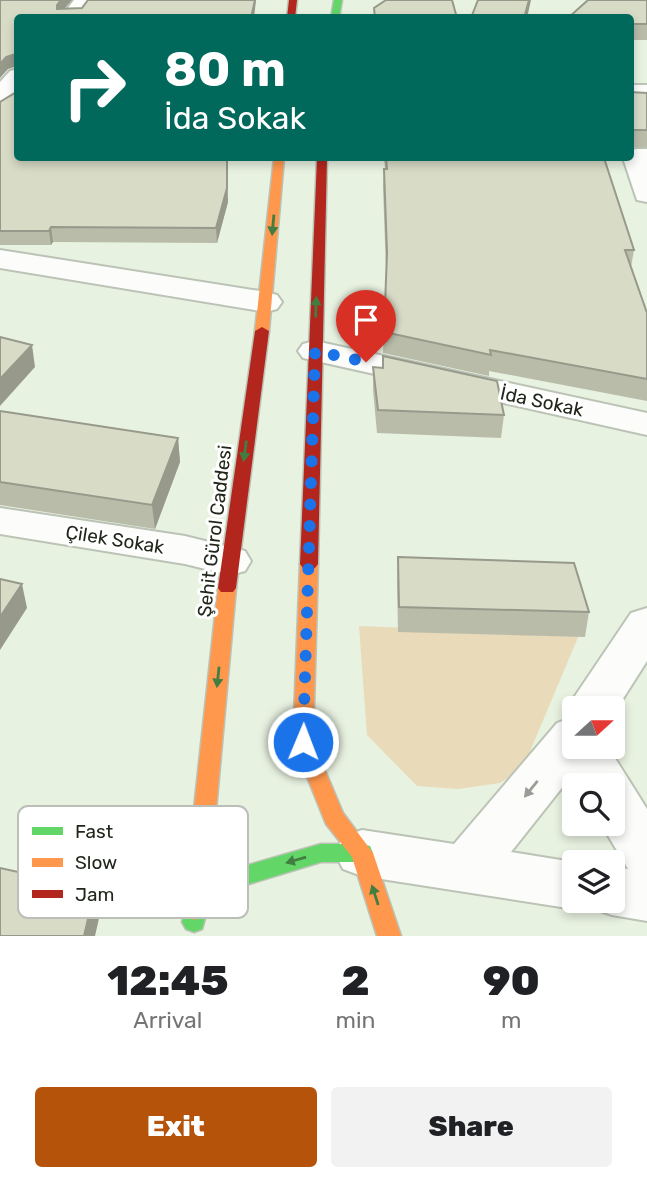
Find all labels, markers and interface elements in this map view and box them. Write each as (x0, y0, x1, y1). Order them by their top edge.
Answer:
text: 80 m (164, 40, 286, 98)
icon: right (49, 42, 140, 133)
text: İda Sokak (164, 99, 306, 137)
one-way arrow (267, 215, 278, 237)
pin (336, 290, 396, 362)
one-way arrow (311, 295, 322, 317)
icon: arrive (347, 301, 385, 339)
street label: İda Sokak (498, 381, 586, 422)
one-way arrow (239, 440, 250, 462)
street label: Şehit Gürol Caddesi (193, 444, 236, 618)
street label: Çilek Sokak (64, 520, 166, 559)
one-way arrow (212, 666, 223, 688)
north arrow (562, 696, 625, 760)
map controls (562, 696, 625, 913)
position arrow (266, 705, 340, 779)
button: search (562, 773, 625, 836)
one-way arrow (524, 781, 539, 798)
legend (18, 806, 248, 918)
text: Fast (75, 820, 114, 843)
button: layers (562, 850, 625, 913)
text: Slow (75, 851, 117, 874)
one-way arrow (285, 856, 306, 866)
text: Jam (75, 883, 114, 906)
one-way arrow (370, 884, 380, 905)
text: 12:45 (107, 956, 228, 1006)
text: 2 (341, 956, 370, 1006)
text: 90 (483, 956, 540, 1006)
text: Arrival (133, 1006, 202, 1034)
text: min (336, 1006, 376, 1034)
text: m (501, 1006, 521, 1034)
button: Exit (35, 1087, 317, 1167)
button: Share (331, 1087, 612, 1167)

